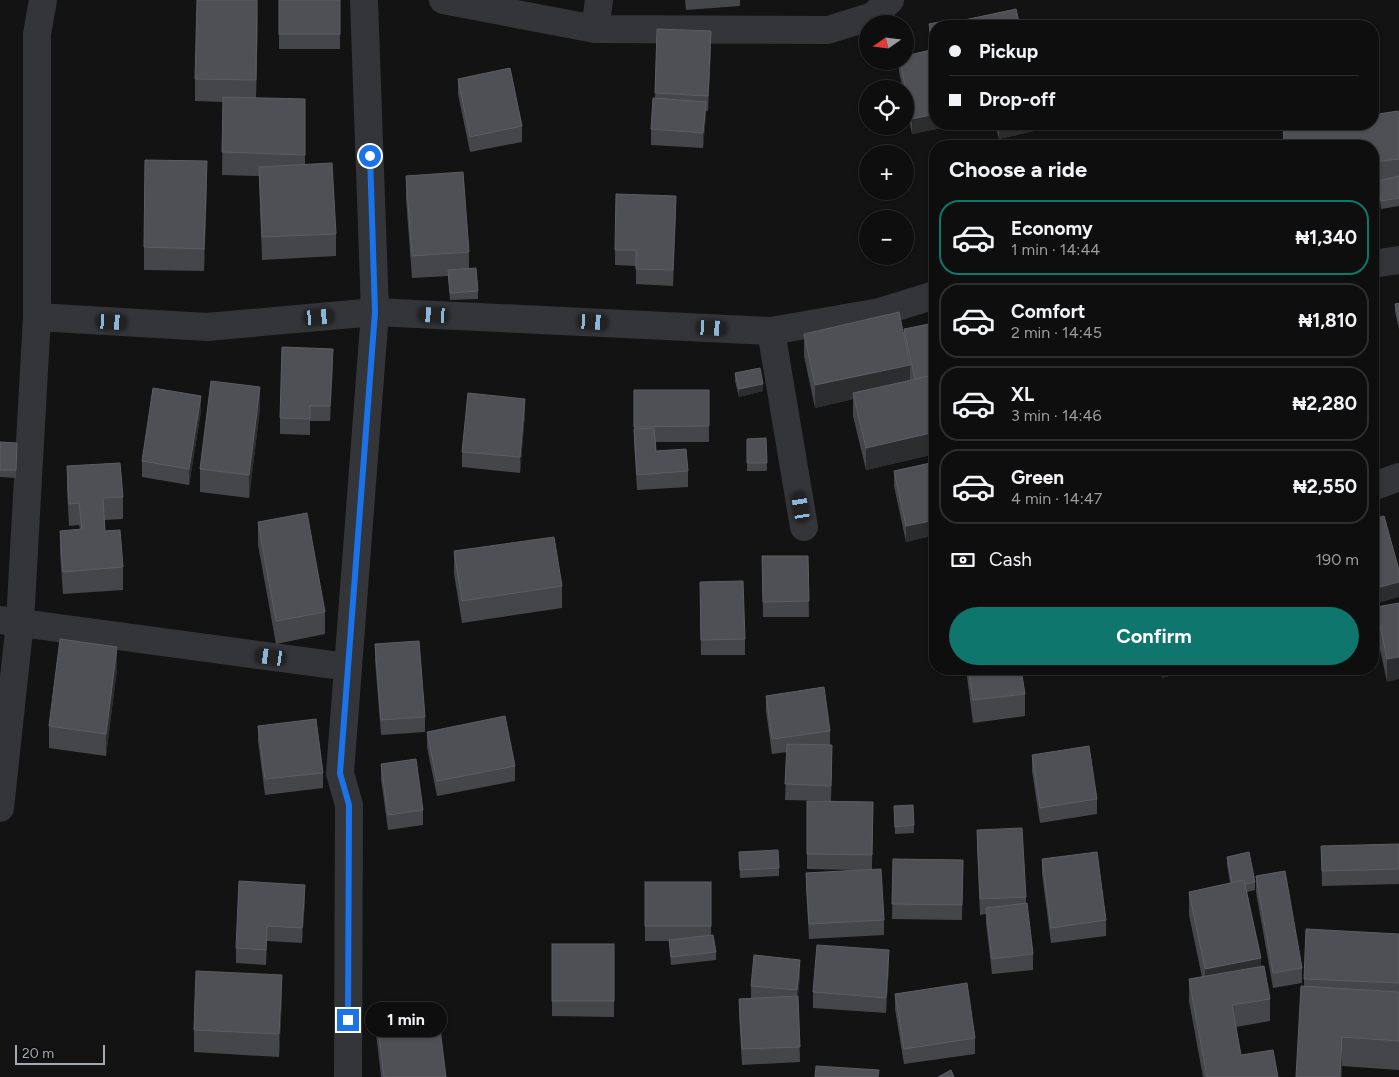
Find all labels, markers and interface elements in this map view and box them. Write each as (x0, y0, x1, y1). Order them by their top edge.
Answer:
north arrow (859, 15, 914, 70)
map controls (859, 15, 914, 265)
text: Pickup (979, 40, 1038, 63)
button: locate (859, 80, 914, 135)
text: Drop-off (979, 88, 1056, 111)
route start (359, 145, 381, 167)
button: + (859, 145, 914, 200)
text: Choose a ride (949, 156, 1087, 183)
button: − (859, 210, 914, 265)
icon: car (951, 215, 996, 260)
text: Economy (1011, 217, 1093, 240)
text: ₦1,340 (1295, 226, 1357, 249)
text: 1 min · 14:44 (1011, 240, 1100, 259)
icon: car (951, 298, 996, 343)
text: Comfort (1011, 300, 1086, 323)
car (418, 307, 449, 323)
car (303, 308, 334, 326)
text: ₦1,810 (1298, 309, 1357, 332)
car (96, 314, 127, 330)
car (577, 314, 608, 330)
car (696, 320, 727, 336)
text: 2 min · 14:45 (1011, 323, 1102, 342)
icon: car (951, 381, 996, 426)
text: XL (1011, 383, 1034, 406)
text: ₦2,280 (1292, 392, 1357, 415)
text: 3 min · 14:46 (1011, 406, 1101, 425)
icon: car (951, 464, 996, 509)
text: Green (1011, 466, 1064, 489)
text: ₦2,550 (1293, 475, 1357, 498)
text: 4 min · 14:47 (1011, 489, 1102, 508)
car (791, 491, 810, 523)
icon: cash (949, 546, 977, 574)
text: Cash (989, 548, 1032, 571)
text: 190 m (1316, 550, 1359, 569)
button: Confirm (949, 607, 1359, 665)
car (255, 647, 286, 667)
callout: 1 min (366, 1002, 448, 1038)
route end (337, 1009, 359, 1031)
text: 1 min (387, 1010, 425, 1029)
scale bar (15, 1042, 105, 1065)
text: 20 m (22, 1045, 54, 1062)

